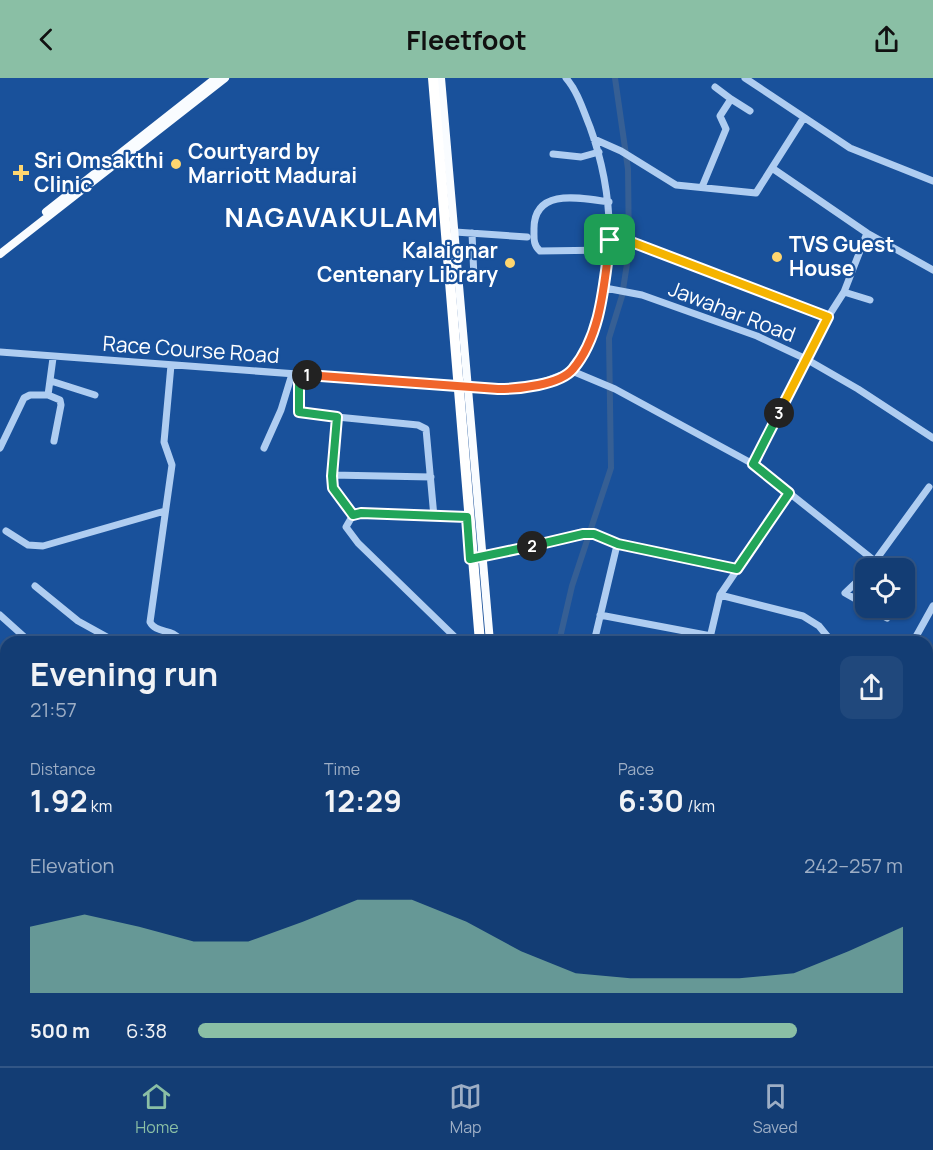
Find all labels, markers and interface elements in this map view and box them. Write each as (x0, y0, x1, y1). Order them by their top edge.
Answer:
text: Fleetfoot (406, 21, 527, 58)
icon: back (30, 23, 63, 56)
icon: share (870, 23, 903, 56)
place label: Courtyard by Marriott Madurai (188, 137, 357, 189)
place label: Sri Omsakthi Clinic (34, 146, 164, 198)
marker: Courtyard by Marriott Madurai (169, 157, 183, 171)
marker: Sri Omsakthi Clinic (12, 164, 30, 182)
district label: NAGAVAKULAM (225, 198, 439, 235)
pin (584, 214, 635, 265)
icon: arrive (593, 223, 626, 256)
place label: TVS Guest House (789, 230, 894, 282)
place label: Kalaignar Centenary Library (317, 236, 498, 288)
marker: TVS Guest House (770, 250, 784, 264)
marker: Kalaignar Centenary Library (503, 256, 517, 270)
street label: Jawahar Road (665, 274, 800, 348)
street label: Race Course Road (102, 329, 280, 369)
pin: 1 (292, 360, 322, 390)
text: 1 (303, 364, 311, 386)
pin: 3 (764, 398, 794, 428)
text: 3 (774, 402, 784, 424)
pin: 2 (517, 531, 547, 561)
text: 2 (527, 535, 537, 557)
map controls (855, 558, 915, 618)
button: locate (855, 558, 915, 618)
text: Evening run (30, 651, 218, 696)
button: share (840, 656, 903, 719)
text: 21:57 (30, 696, 77, 723)
text: Distance (30, 758, 96, 780)
text: Time (324, 758, 360, 780)
text: Pace (618, 758, 654, 780)
text: 1.92 (30, 780, 88, 821)
text: 12:29 (324, 780, 402, 821)
text: 6:30 (618, 780, 684, 821)
text: km (88, 795, 112, 817)
text: /km (684, 795, 715, 817)
text: Elevation (30, 852, 114, 879)
text: 242–257 m (804, 852, 903, 879)
text: 500 m (30, 1017, 90, 1044)
text: 6:38 (126, 1017, 167, 1044)
tab: Home (135, 1080, 179, 1138)
tab: Map (449, 1080, 482, 1138)
tab: Saved (753, 1080, 798, 1138)

